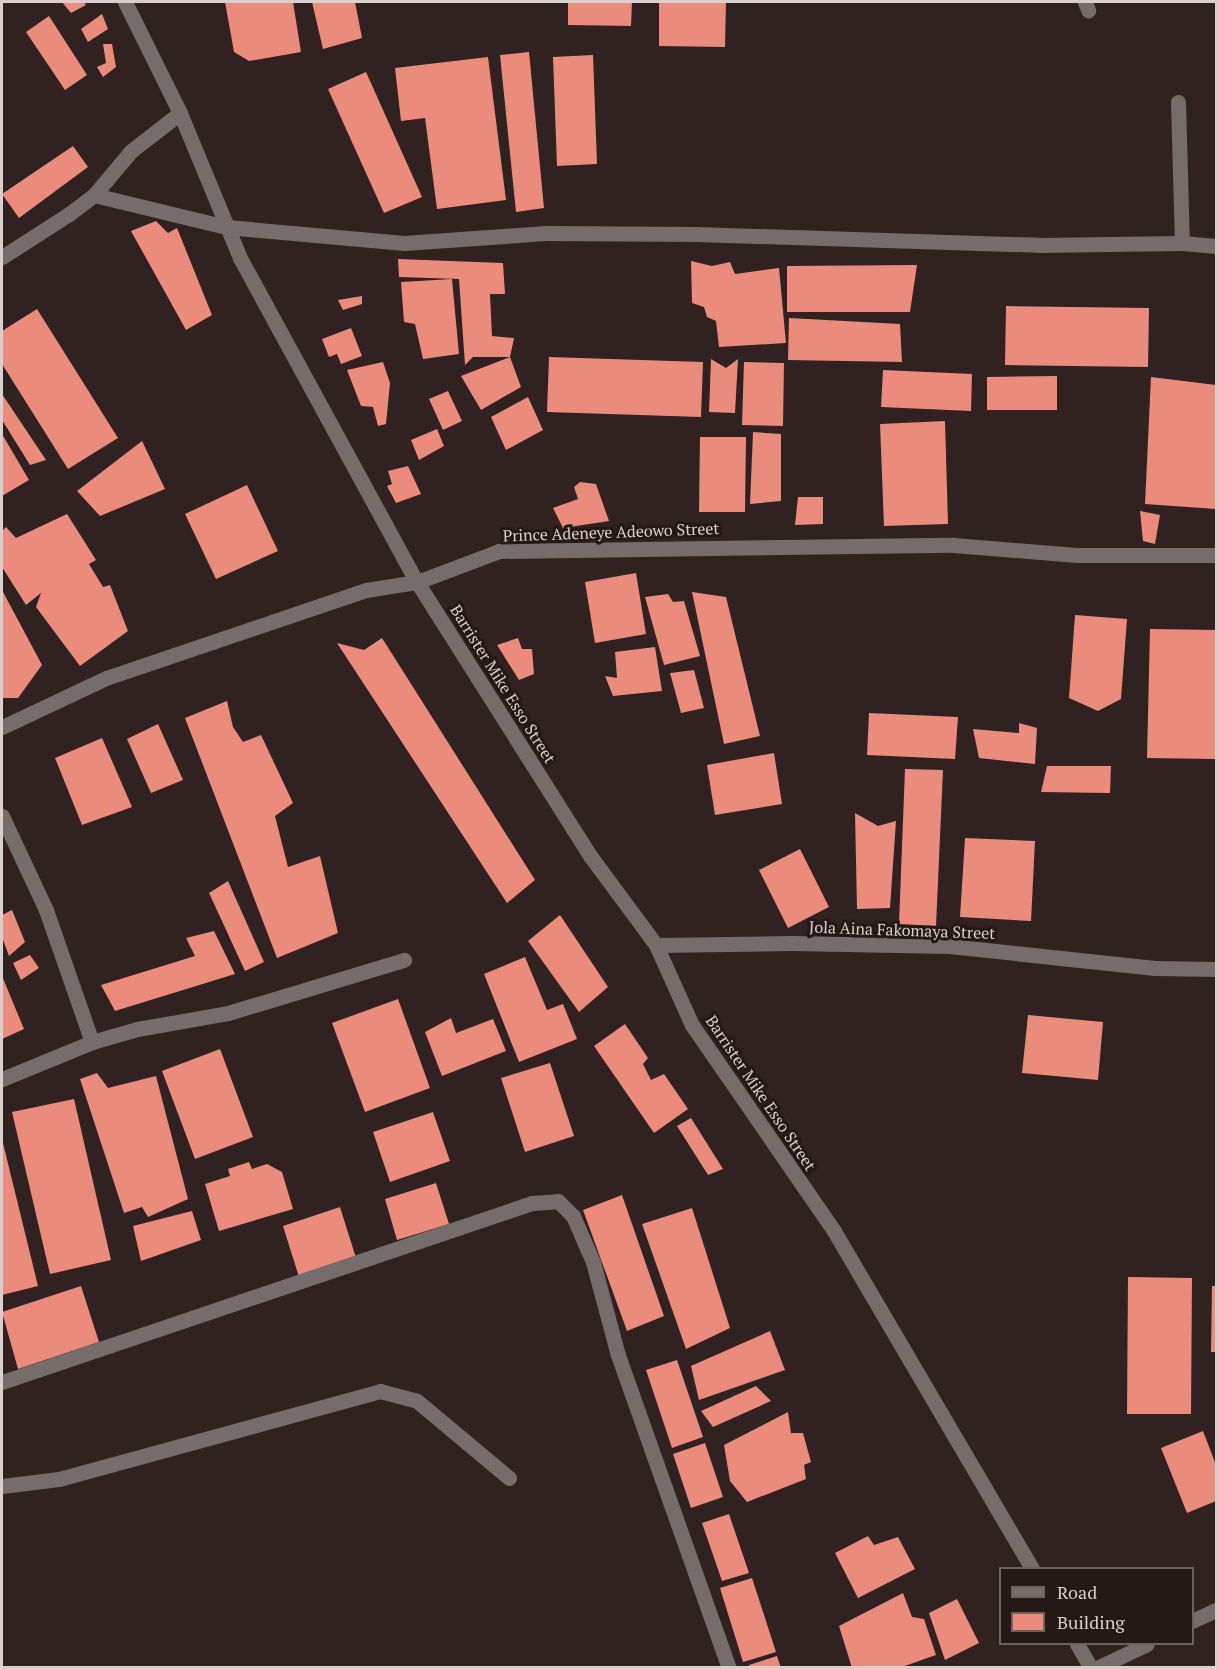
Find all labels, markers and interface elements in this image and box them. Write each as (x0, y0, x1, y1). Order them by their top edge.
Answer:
street label: Prince Adeneye Adeowo Street (502, 519, 720, 545)
street label: Barrister Mike Esso Street (446, 601, 560, 767)
street label: Jola Aina Fakomaya Street (808, 917, 996, 943)
street label: Barrister Mike Esso Street (702, 1012, 820, 1174)
legend (999, 1567, 1194, 1645)
text: Road (1057, 1580, 1097, 1604)
text: Building (1057, 1610, 1125, 1634)

